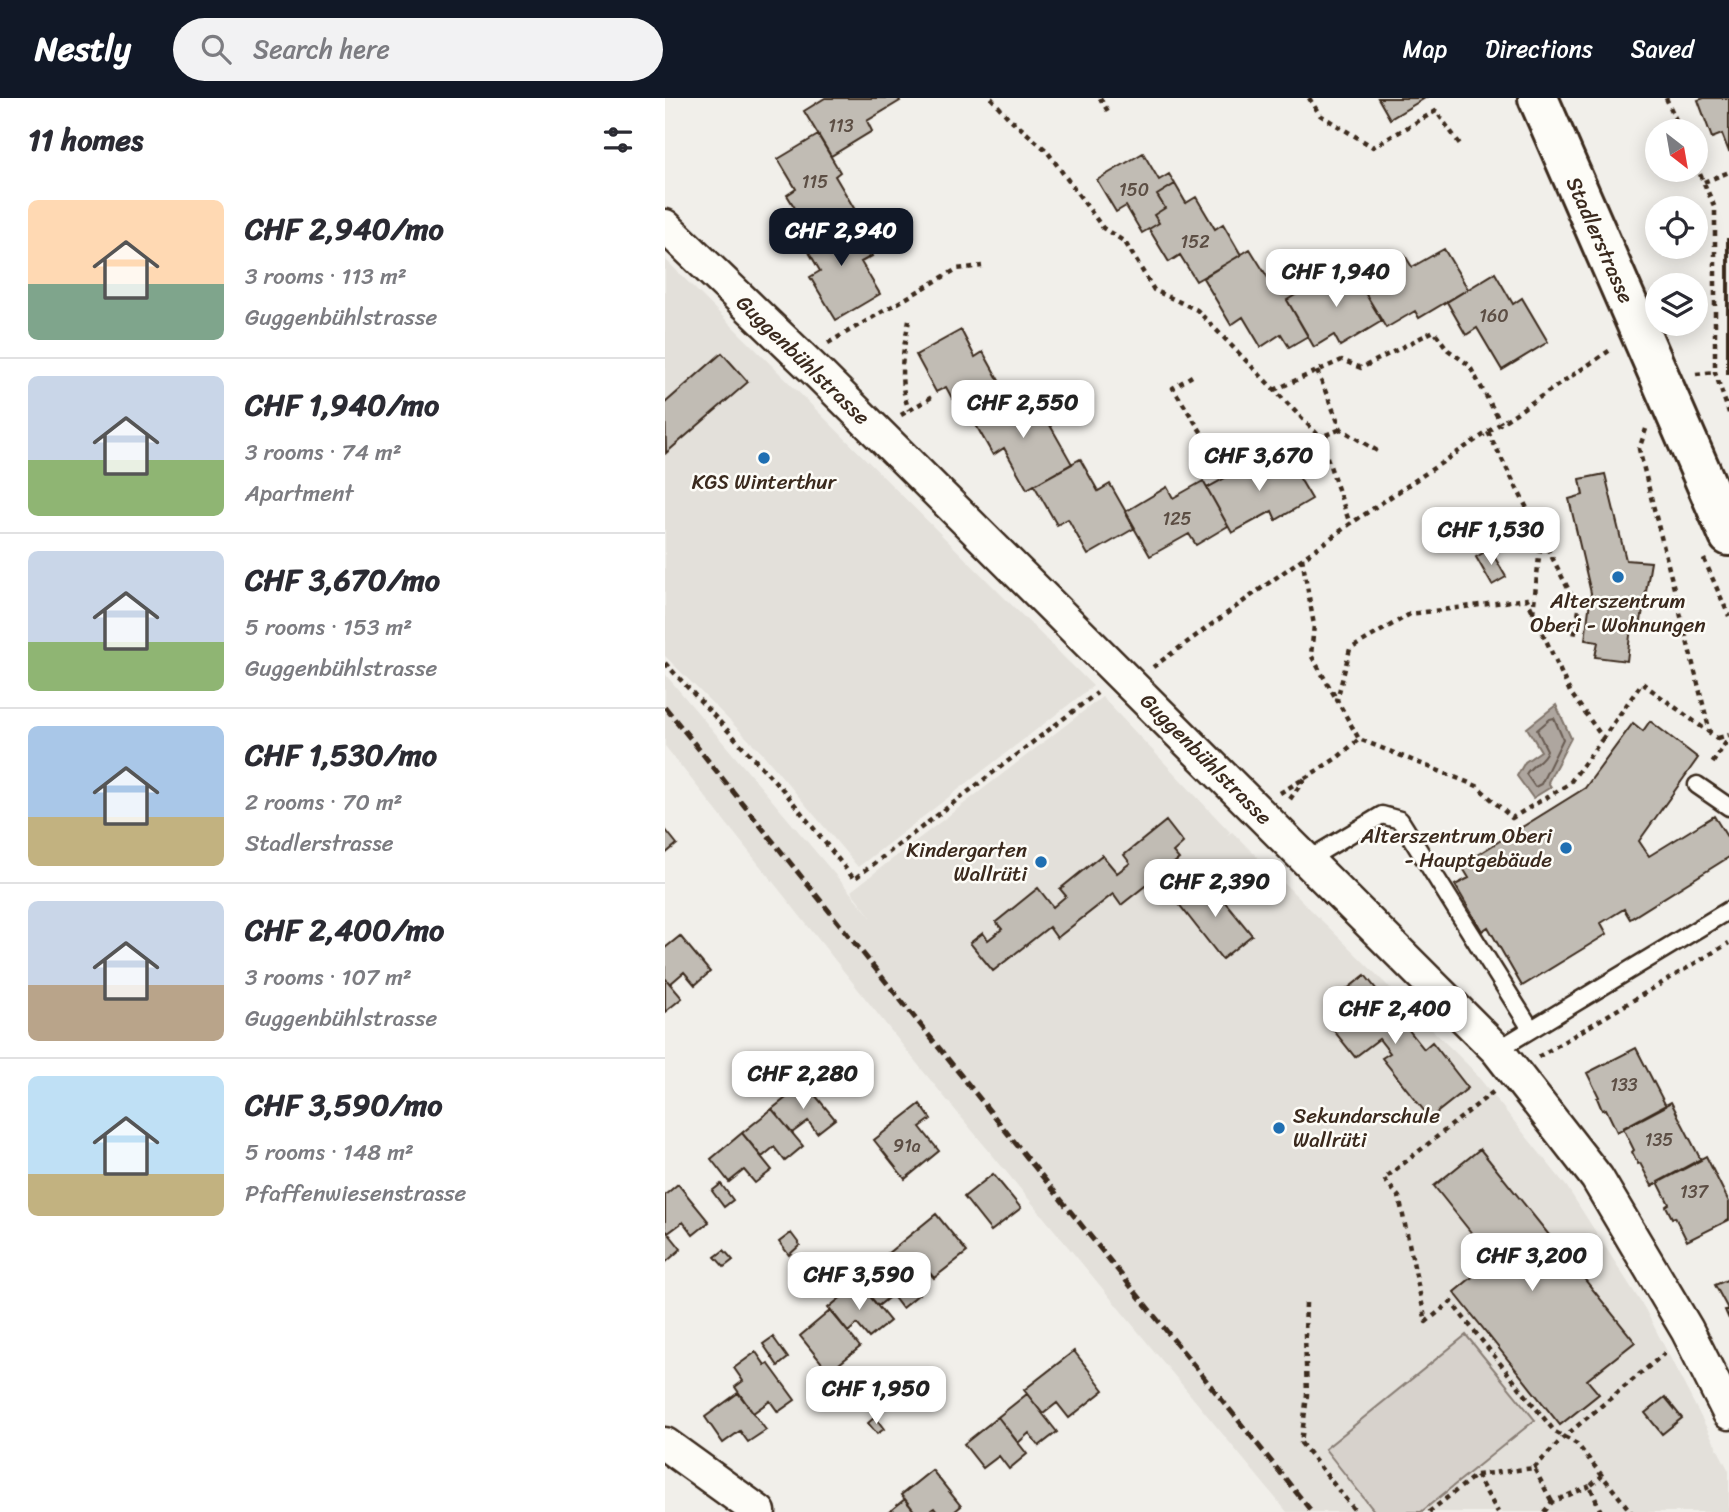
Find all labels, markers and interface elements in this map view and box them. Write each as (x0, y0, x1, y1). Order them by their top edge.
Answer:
search box (173, 18, 663, 81)
text: Nestly (35, 20, 131, 78)
text: Search here (253, 26, 390, 72)
text: Map (1403, 28, 1447, 70)
text: Directions (1485, 28, 1593, 70)
text: Saved (1631, 28, 1694, 70)
icon: search (197, 30, 235, 68)
house number: 113 (828, 110, 854, 142)
text: 11 homes (28, 113, 143, 167)
north arrow (1645, 119, 1708, 182)
map controls (1645, 119, 1708, 336)
icon: filters (599, 121, 637, 159)
house number: 115 (802, 166, 828, 198)
street label: Stadlerstrasse (1555, 170, 1645, 310)
house number: 150 (1119, 174, 1149, 206)
button: locate (1645, 196, 1708, 259)
text: CHF 2,940/mo (245, 202, 444, 256)
pin: CHF 2,940 (761, 208, 921, 268)
text: CHF 2,940 (785, 210, 897, 251)
house number: 152 (1180, 226, 1210, 258)
icon: home (84, 228, 168, 312)
pin: CHF 1,940 (1256, 250, 1416, 309)
text: CHF 1,940 (1282, 251, 1390, 292)
text: 3 rooms · 113 m² (245, 256, 407, 297)
button: layers (1645, 273, 1708, 336)
street label: Guggenbühlstrasse (727, 285, 880, 435)
text: Guggenbühlstrasse (245, 297, 437, 338)
house number: 160 (1479, 300, 1509, 332)
text: CHF 1,940/mo (245, 378, 439, 432)
pin: CHF 2,550 (943, 380, 1103, 440)
text: CHF 2,550 (967, 382, 1079, 423)
icon: home (84, 404, 168, 488)
text: 3 rooms · 74 m² (245, 432, 402, 473)
pin: CHF 3,670 (1179, 434, 1339, 493)
text: CHF 3,670 (1205, 435, 1313, 476)
marker: KGS Winterthur (756, 450, 772, 466)
place label: KGS Winterthur (692, 463, 838, 501)
text: Apartment (245, 473, 354, 514)
house number: 125 (1162, 503, 1192, 535)
pin: CHF 1,530 (1411, 508, 1571, 567)
text: CHF 1,530 (1438, 509, 1544, 550)
text: CHF 3,670/mo (245, 553, 440, 607)
marker: Alterszentrum Oberi - Wohnungen (1610, 569, 1626, 585)
icon: home (84, 579, 168, 663)
place label: Alterszentrum Oberi - Wohnungen (1530, 582, 1706, 644)
text: 5 rooms · 153 m² (245, 607, 412, 648)
text: Guggenbühlstrasse (245, 648, 437, 689)
street label: Guggenbühlstrasse (1130, 683, 1282, 835)
text: CHF 1,530/mo (245, 728, 437, 782)
icon: home (84, 754, 168, 838)
text: 2 rooms · 70 m² (245, 782, 403, 823)
place label: Alterszentrum Oberi - Hauptgebäude (1360, 817, 1553, 879)
text: Stadlerstrasse (245, 823, 394, 864)
place label: Kindergarten Wallrüti (906, 831, 1028, 893)
marker: Alterszentrum Oberi - Hauptgebäude (1558, 840, 1574, 856)
marker: Kindergarten Wallrüti (1033, 854, 1049, 870)
pin: CHF 2,390 (1135, 860, 1295, 919)
text: CHF 2,390 (1160, 861, 1270, 902)
text: CHF 2,400/mo (245, 903, 444, 957)
icon: home (84, 929, 168, 1013)
text: 3 rooms · 107 m² (245, 957, 412, 998)
pin: CHF 2,400 (1315, 986, 1475, 1046)
text: CHF 2,400 (1339, 988, 1451, 1029)
text: Guggenbühlstrasse (245, 998, 437, 1039)
pin: CHF 2,280 (723, 1052, 883, 1111)
text: CHF 2,280 (748, 1053, 858, 1094)
house number: 133 (1610, 1069, 1638, 1101)
text: CHF 3,590/mo (245, 1078, 443, 1132)
place label: Sekundarschule Wallrüti (1293, 1097, 1440, 1159)
icon: home (84, 1104, 168, 1188)
marker: Sekundarschule Wallrüti (1271, 1120, 1287, 1136)
house number: 135 (1645, 1124, 1673, 1156)
house number: 91a (893, 1130, 921, 1162)
text: 5 rooms · 148 m² (245, 1132, 414, 1173)
text: Pfaffenwiesenstrasse (245, 1173, 466, 1214)
house number: 137 (1680, 1176, 1710, 1208)
pin: CHF 3,200 (1452, 1234, 1612, 1293)
text: CHF 3,200 (1477, 1235, 1587, 1276)
pin: CHF 3,590 (779, 1252, 939, 1312)
text: CHF 3,590 (804, 1254, 914, 1295)
pin: CHF 1,950 (796, 1366, 956, 1426)
text: CHF 1,950 (822, 1368, 930, 1409)

